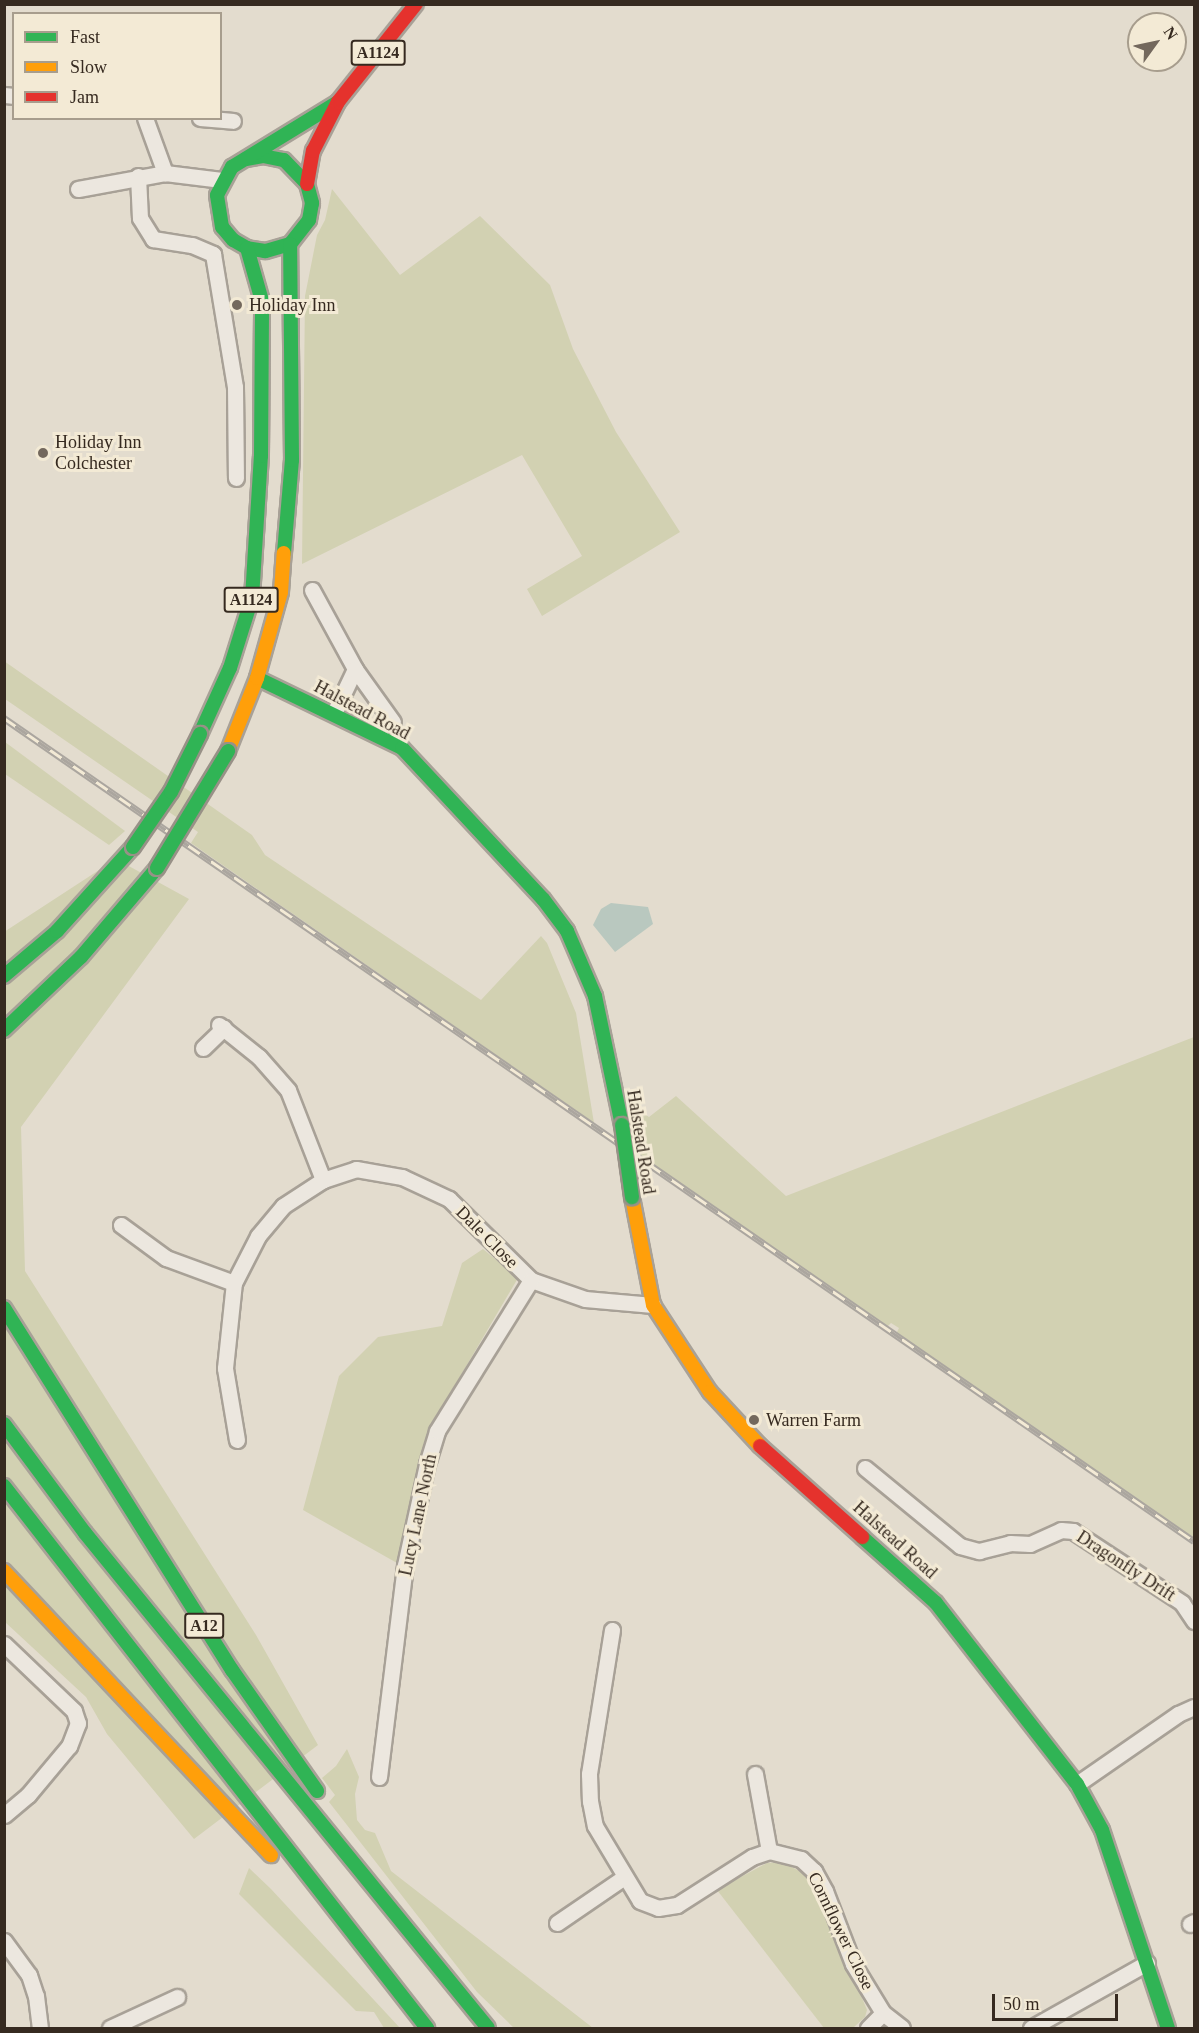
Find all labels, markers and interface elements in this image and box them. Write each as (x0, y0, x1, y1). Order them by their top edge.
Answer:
legend (12, 12, 222, 120)
north arrow (1127, 12, 1187, 72)
text: N (1161, 24, 1181, 42)
text: Fast (70, 27, 100, 47)
road number: A1124 (350, 40, 406, 66)
text: Slow (70, 57, 107, 77)
text: Jam (70, 87, 99, 107)
place label: Holiday Inn (249, 294, 335, 316)
marker: Holiday Inn (230, 298, 244, 312)
place label: Holiday Inn Colchester (55, 432, 141, 474)
marker: Holiday Inn Colchester (36, 446, 50, 460)
road number: A1124 (222, 587, 280, 613)
street label: Halstead Road (310, 676, 414, 744)
street label: Halstead Road (622, 1088, 660, 1196)
street label: Dale Close (451, 1201, 523, 1273)
place label: Warren Farm (766, 1409, 861, 1431)
marker: Warren Farm (747, 1413, 761, 1427)
street label: Lucy Lane North (395, 1452, 441, 1578)
street label: Halstead Road (849, 1497, 941, 1583)
street label: Dragonfly Drift (1073, 1526, 1179, 1606)
road number: A12 (183, 1613, 225, 1639)
street label: Cornflower Close (803, 1869, 879, 1993)
scale bar (995, 1982, 1121, 2020)
text: 50 m (1003, 1994, 1040, 2014)

